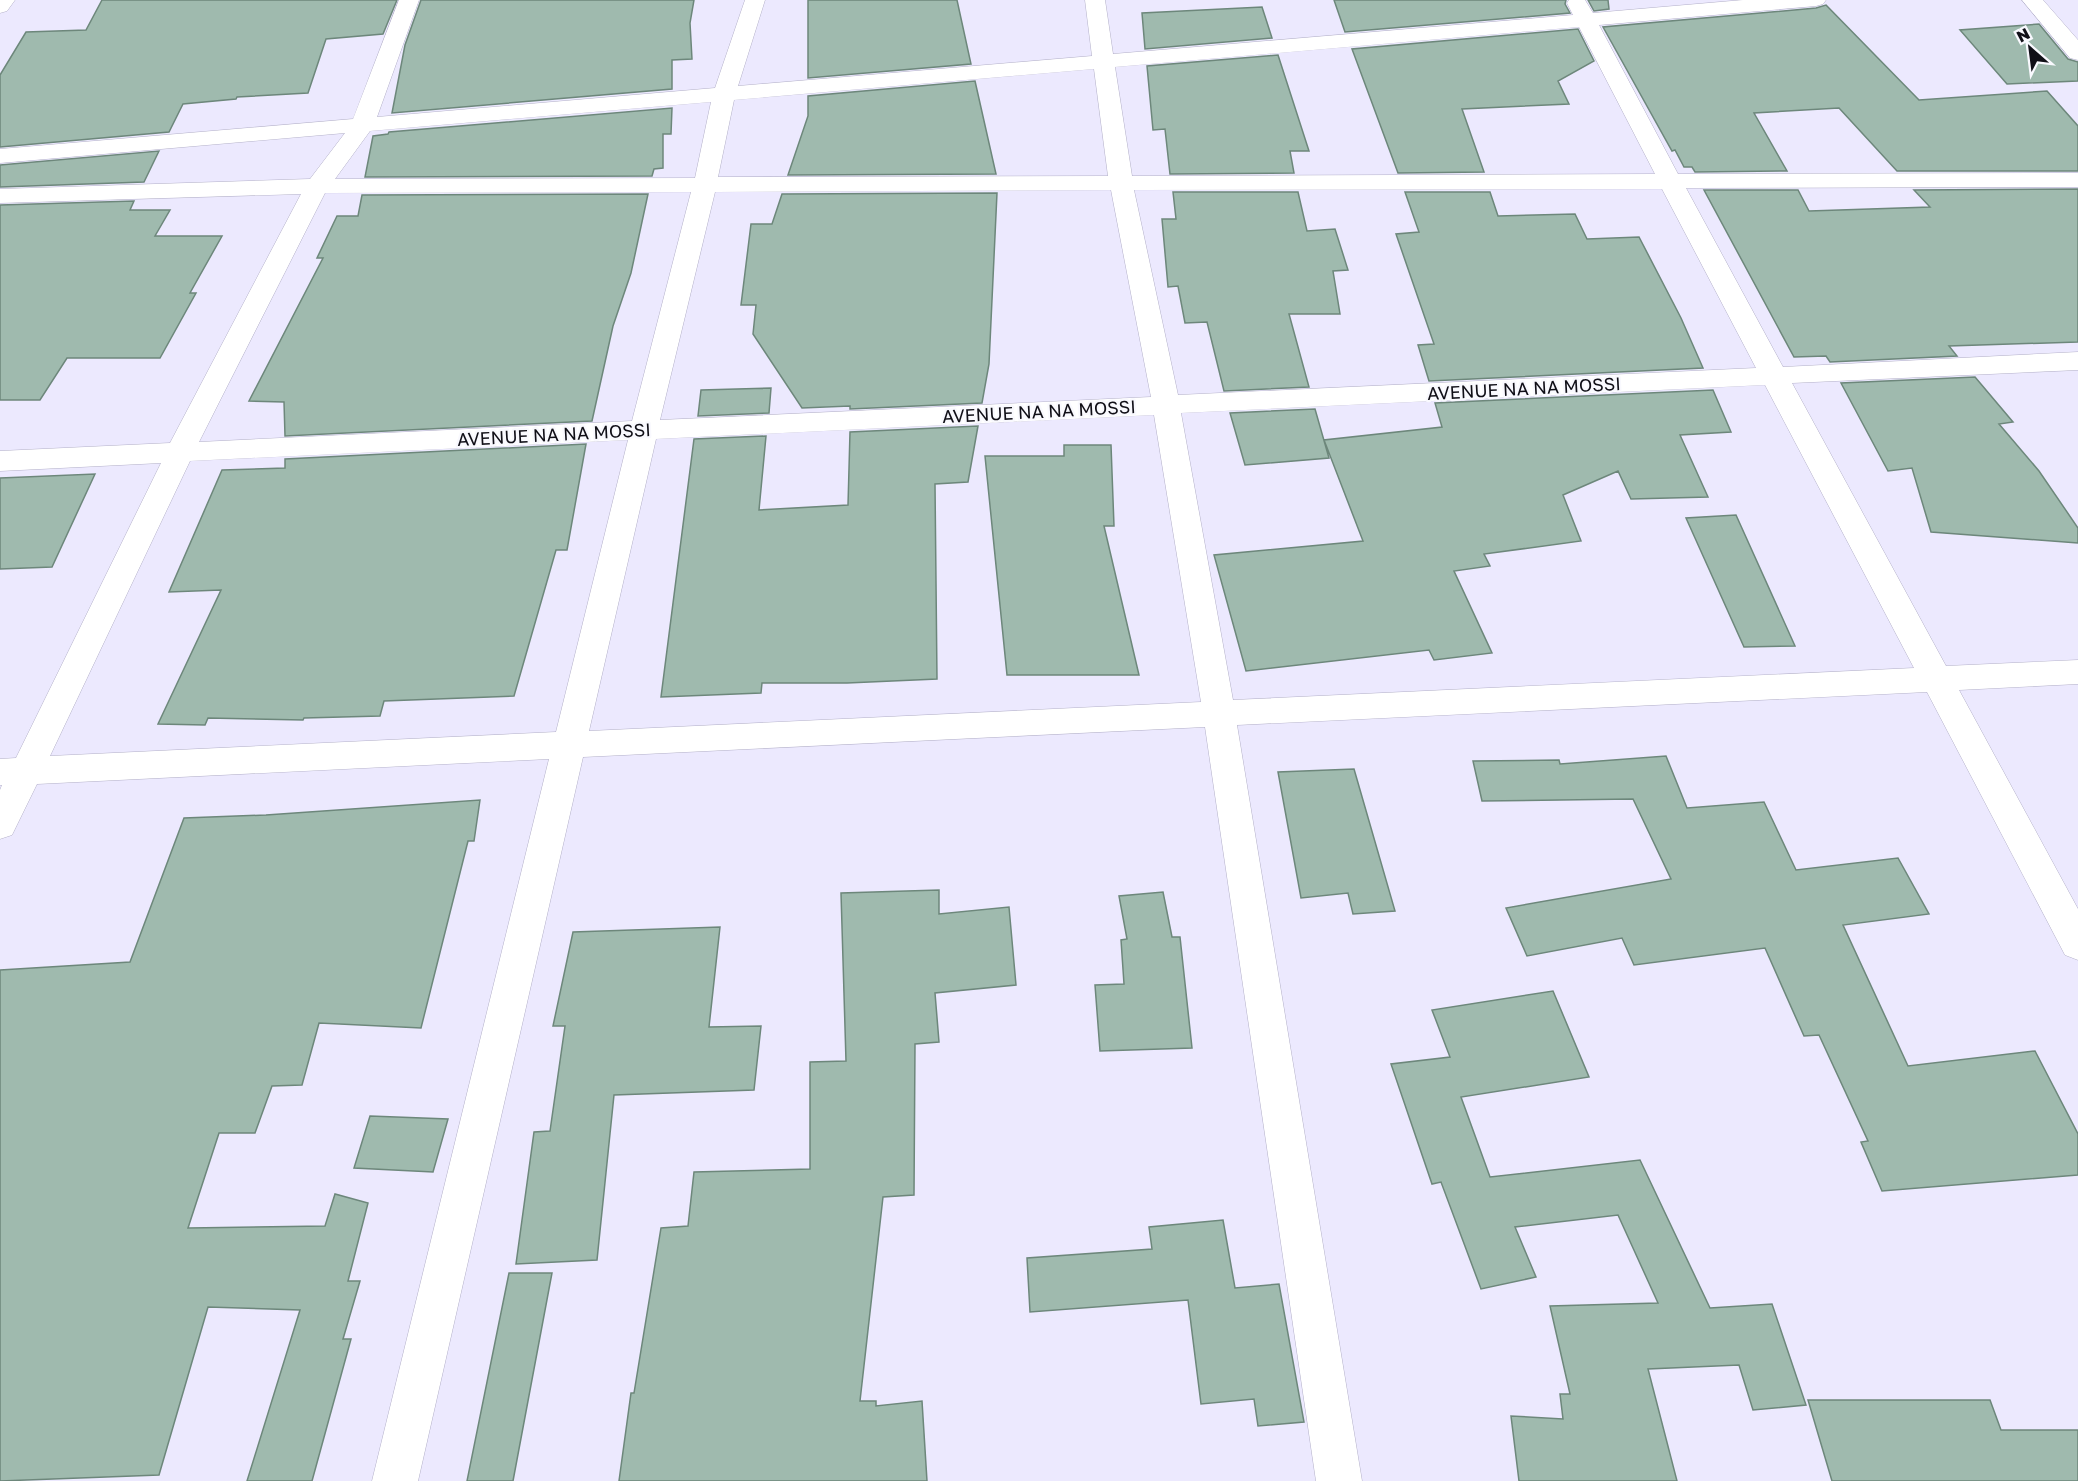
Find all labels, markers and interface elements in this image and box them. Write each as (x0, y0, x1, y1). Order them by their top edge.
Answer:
north arrow (2000, 18, 2060, 78)
text: N (2013, 23, 2033, 46)
street label: AVENUE NA NA MOSSI (1427, 372, 1621, 404)
street label: AVENUE NA NA MOSSI (942, 395, 1136, 427)
street label: AVENUE NA NA MOSSI (457, 418, 651, 450)

